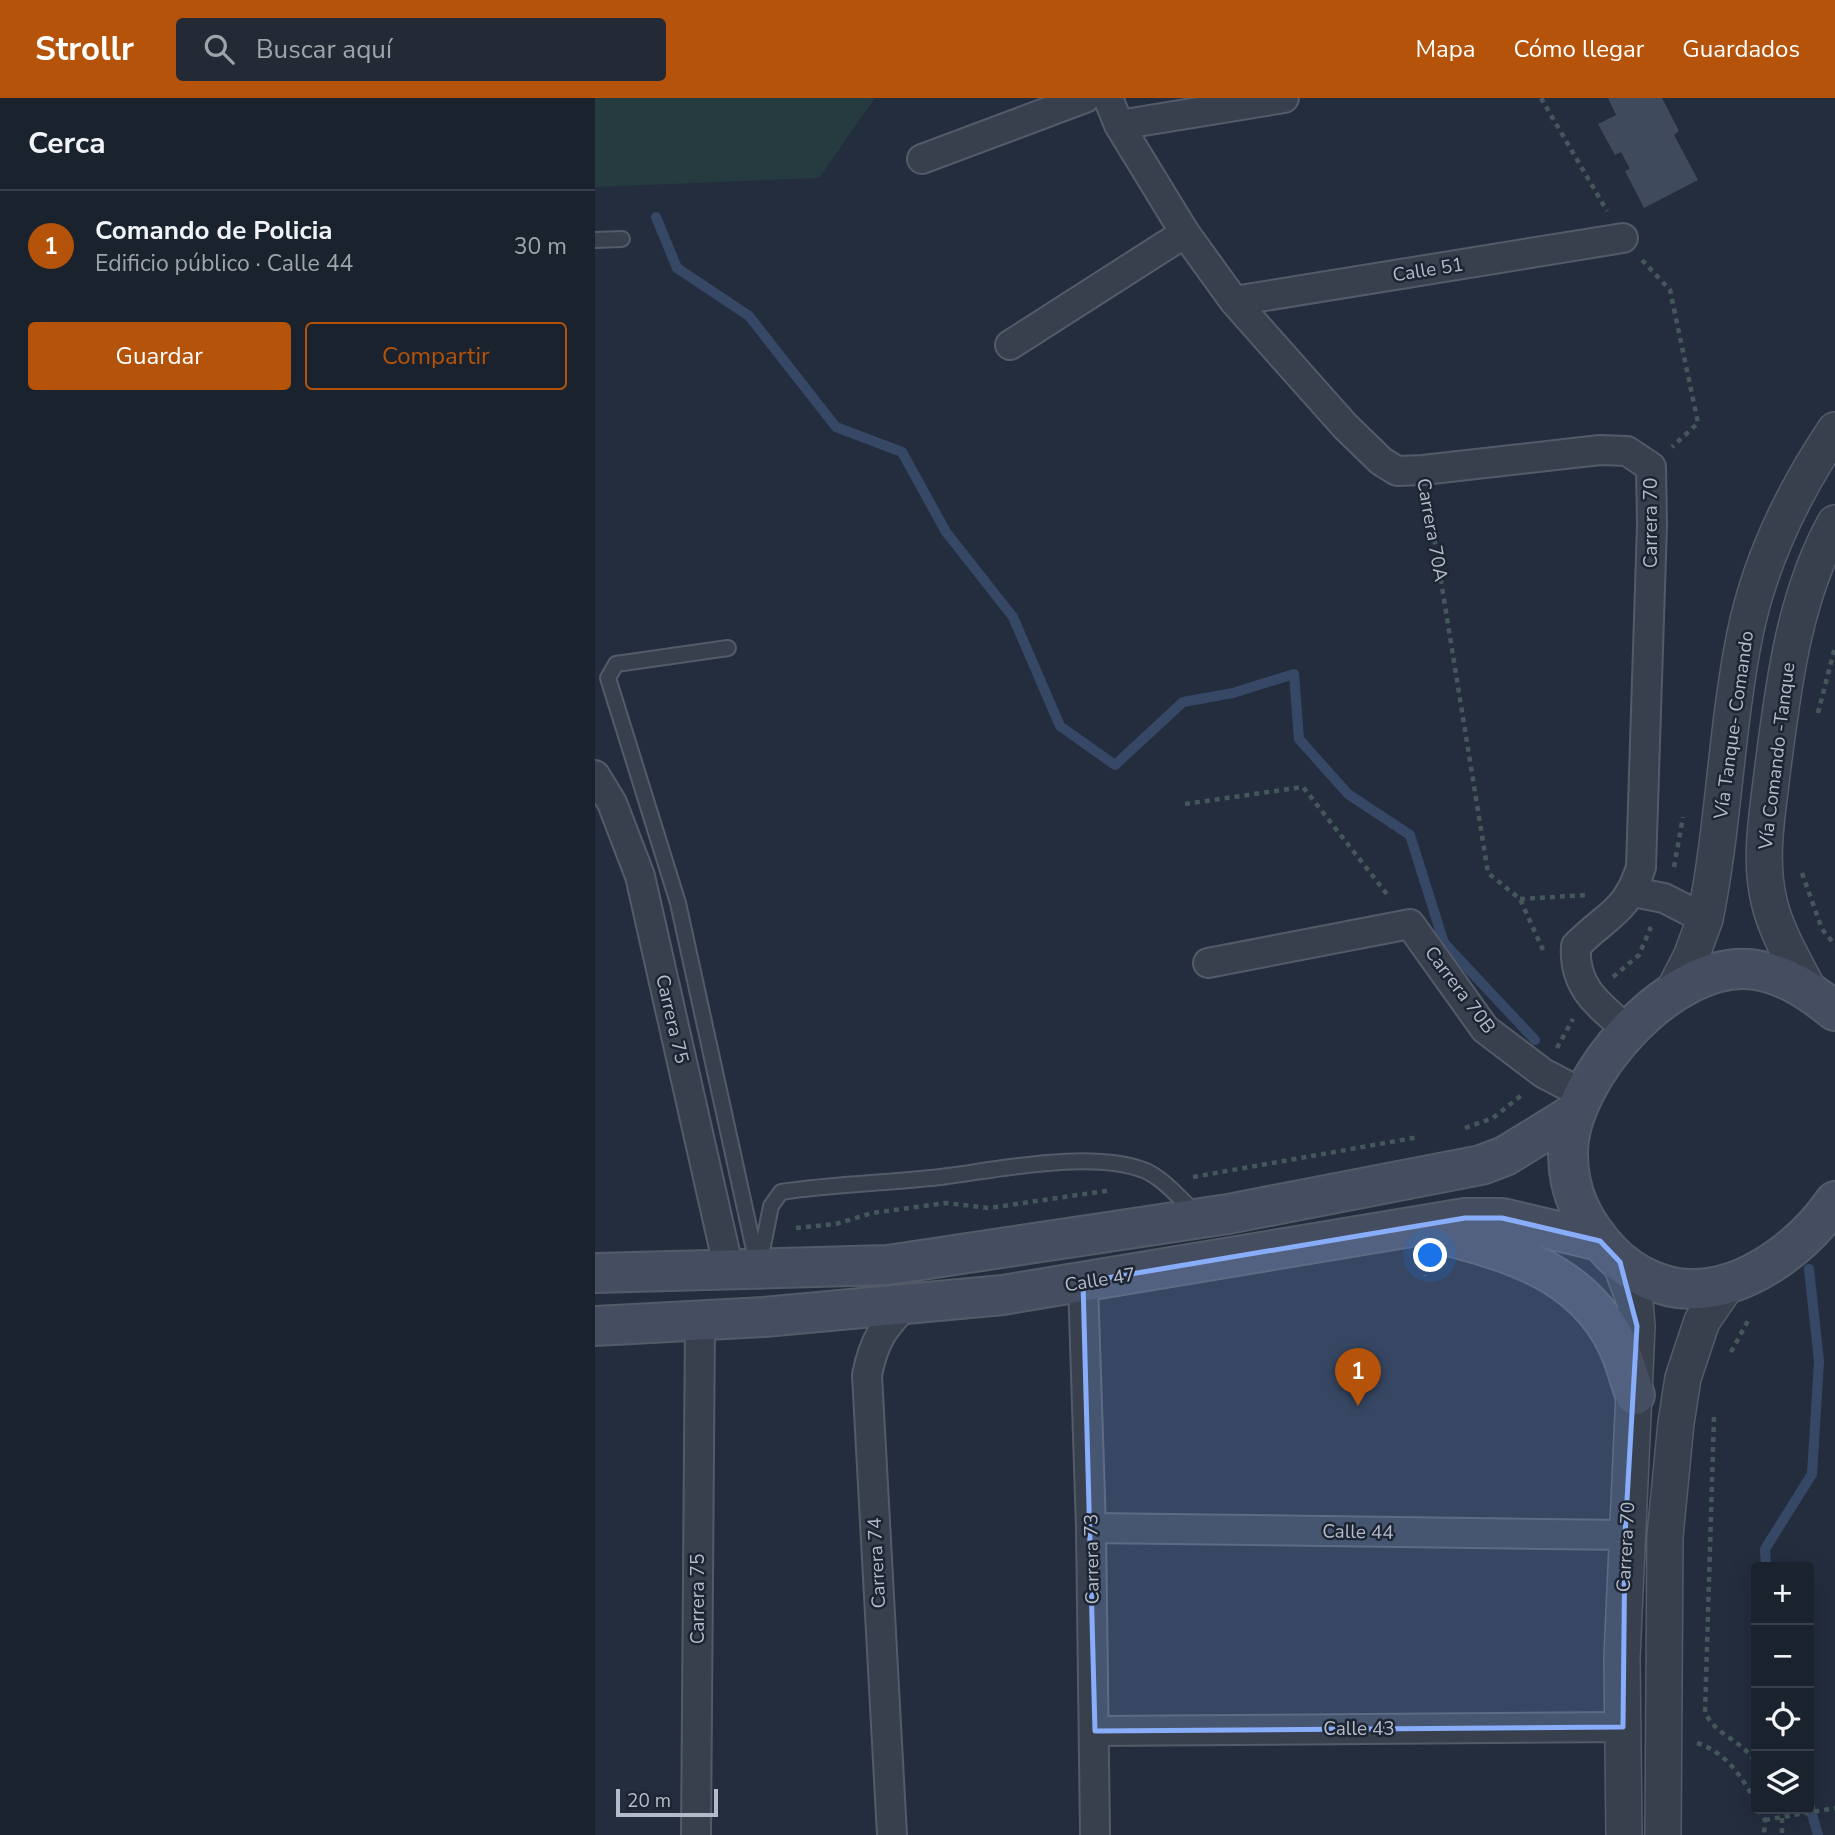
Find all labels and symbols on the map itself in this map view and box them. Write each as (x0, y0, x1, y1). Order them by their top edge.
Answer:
street label: Calle 51 (1391, 252, 1465, 288)
street label: Carrera 70A (1410, 476, 1454, 584)
street label: Carrera 70 (1638, 478, 1664, 568)
street label: Vía Tanque- Comando (1708, 629, 1760, 822)
street label: Vía Comando -Tanque (1752, 661, 1801, 852)
street label: Carrera 70B (1418, 941, 1502, 1039)
street label: Carrera 75 (649, 972, 695, 1066)
your location (1413, 1238, 1447, 1272)
street label: Calle 47 (1063, 1262, 1137, 1298)
pin: 1 (1335, 1348, 1381, 1406)
street label: Carrera 70 (1611, 1501, 1641, 1593)
street label: Carrera 73 (1078, 1513, 1106, 1605)
street label: Carrera 74 (862, 1517, 892, 1609)
street label: Calle 44 (1322, 1518, 1394, 1546)
street label: Carrera 75 (685, 1554, 711, 1644)
street label: Calle 43 (1323, 1716, 1395, 1742)
scale bar (616, 1786, 717, 1818)

